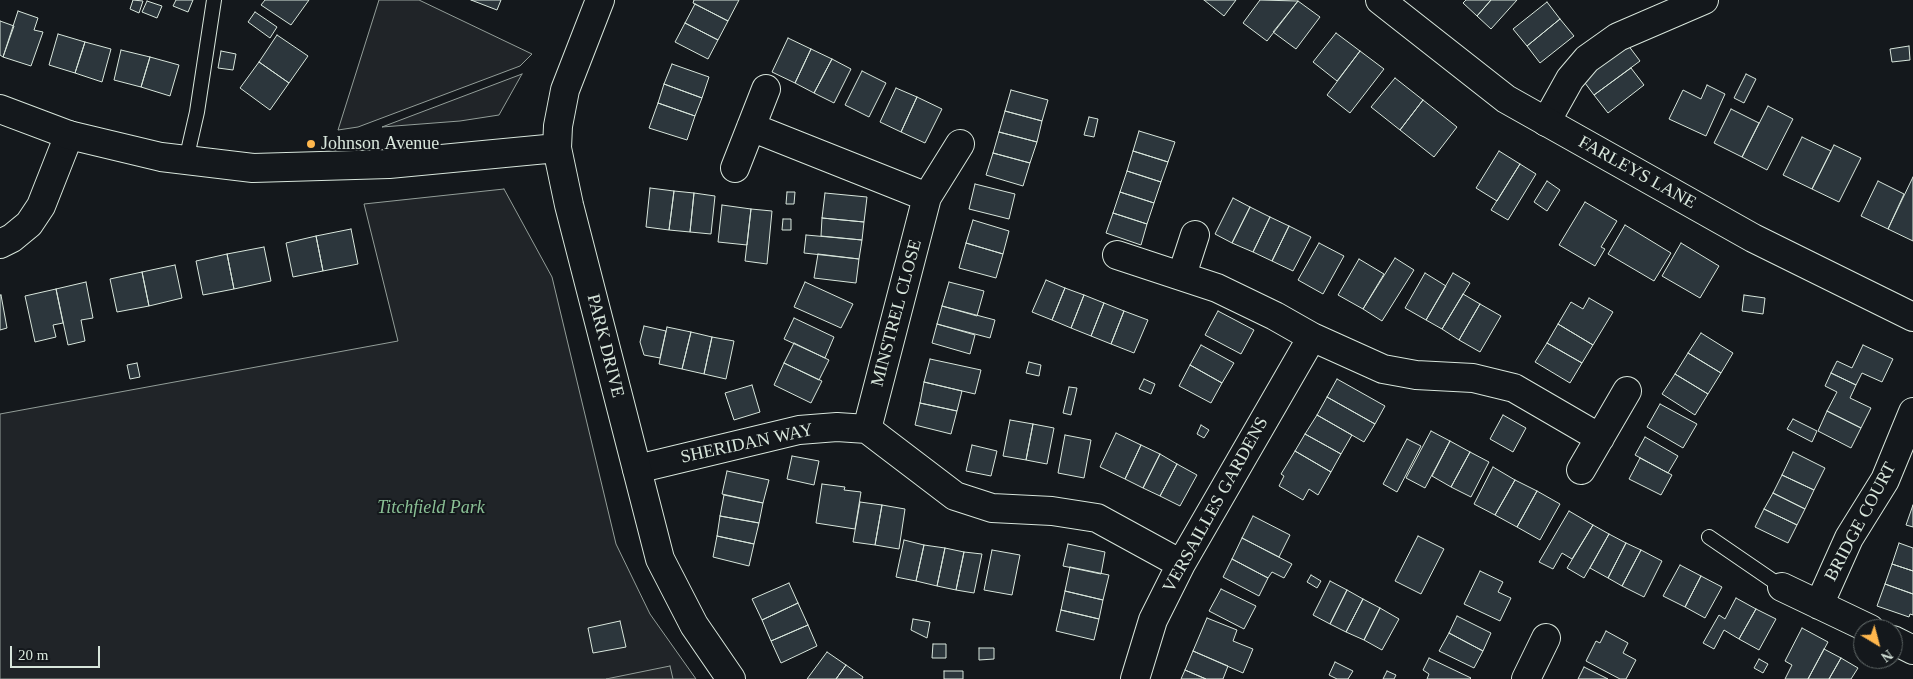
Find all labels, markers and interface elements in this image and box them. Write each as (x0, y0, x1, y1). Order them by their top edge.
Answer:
street label: FARLEYS LANE (1574, 132, 1700, 214)
place label: Johnson Avenue (321, 133, 439, 155)
marker: Johnson Avenue (305, 138, 317, 150)
street label: MINSTREL CLOSE (867, 237, 927, 389)
street label: PARK DRIVE (582, 292, 628, 400)
street label: VERSAILLES GARDENS (1159, 413, 1273, 597)
street label: SHERIDAN WAY (679, 419, 815, 469)
street label: BRIDGE COURT (1821, 459, 1901, 585)
park label: Titchfield Park (377, 497, 485, 519)
north arrow (1853, 619, 1903, 669)
scale bar (12, 636, 102, 668)
text: 20 m (18, 647, 48, 663)
text: N (1878, 647, 1895, 665)

